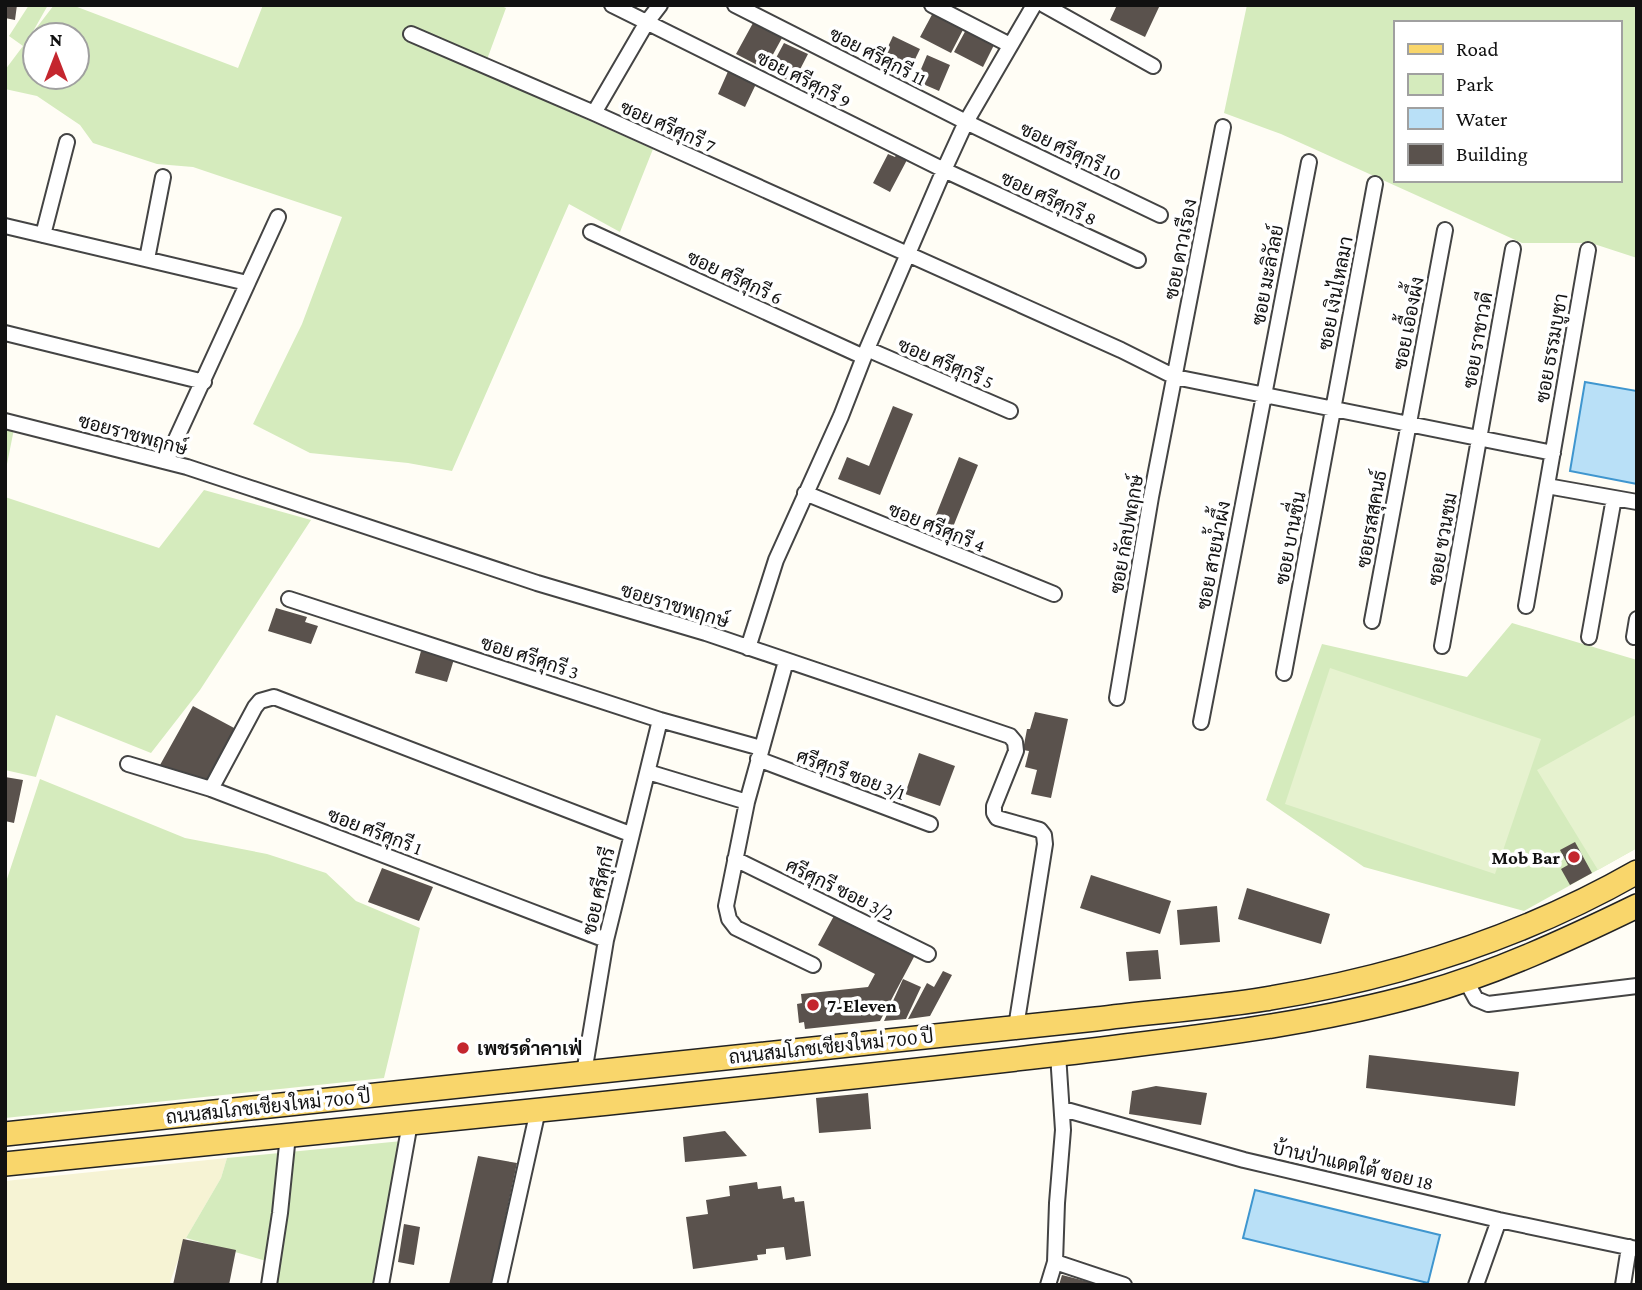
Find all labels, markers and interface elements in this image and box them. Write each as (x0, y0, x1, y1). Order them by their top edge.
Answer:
north arrow (21, 21, 91, 91)
street label: ซอย ศรีศุกรี 11 (825, 21, 931, 92)
legend (1394, 21, 1621, 182)
text: N (50, 29, 63, 50)
text: Road (1456, 37, 1499, 61)
street label: ซอย ศรีศุกรี 9 (752, 45, 855, 114)
text: Park (1456, 72, 1493, 96)
street label: ซอย ศรีศุกรี 7 (616, 94, 720, 159)
text: Water (1456, 107, 1508, 131)
street label: ซอย ศรีศุกรี 10 (1016, 116, 1126, 187)
text: Building (1456, 142, 1528, 166)
street label: ซอย ศรีศุกรี 8 (997, 165, 1101, 232)
street label: ซอย ดาวเรือง (1159, 197, 1201, 301)
street label: ซอย มะลิวัลย์ (1246, 223, 1288, 327)
street label: ซอย เงินไหลมา (1312, 234, 1357, 352)
street label: ซอย ศรีศุกรี 6 (683, 244, 787, 310)
street label: ซอย เอื้องผึ้ง (1381, 273, 1428, 372)
street label: ซอย ราชาวดี (1457, 290, 1496, 390)
street label: ซอย ธรรมบูชา (1532, 292, 1574, 405)
street label: ซอย ศรีศุกรี 5 (894, 332, 998, 395)
street label: ซอยราชพฤกษ์ (76, 408, 191, 460)
street label: ซอยรสสุคนธ์ (1351, 468, 1392, 570)
street label: ซอย กัลปพฤกษ์ (1104, 472, 1148, 595)
street label: ซอย บานชื่น (1264, 488, 1310, 586)
street label: ซอย ชวนชม (1424, 491, 1461, 587)
street label: ซอย ศรีศุกรี 4 (884, 497, 989, 558)
street label: ซอย สายน้ำผึ้ง (1185, 498, 1234, 611)
street label: ซอยราชพฤกษ์ (618, 577, 733, 633)
street label: ซอย ศรีศุกรี 3 (477, 630, 582, 685)
street label: ศรีศุกรี ซอย 3/1 (793, 743, 909, 806)
street label: ซอย ศรีศุกรี 1 (324, 802, 426, 861)
street label: ซอย ศรีศุกรี (576, 845, 621, 938)
place label: Mob Bar (1492, 847, 1560, 868)
marker: Mob Bar (1566, 849, 1582, 865)
street label: ศรีศุกรี ซอย 3/2 (782, 853, 898, 926)
place label: 7-Eleven (827, 995, 897, 1016)
marker: 7-Eleven (805, 997, 821, 1013)
street label: ถนนสมโภชเชียงใหม่ 700 ปี (727, 1023, 934, 1068)
place label: เพชรดำคาเฟ่ (477, 1037, 582, 1059)
marker: เพชรดำคาเฟ่ (455, 1040, 471, 1056)
street label: ถนนสมโภชเชียงใหม่ 700 ปี (164, 1083, 371, 1128)
street label: บ้านป่าแดดใต้ ซอย 18 (1270, 1135, 1436, 1194)

